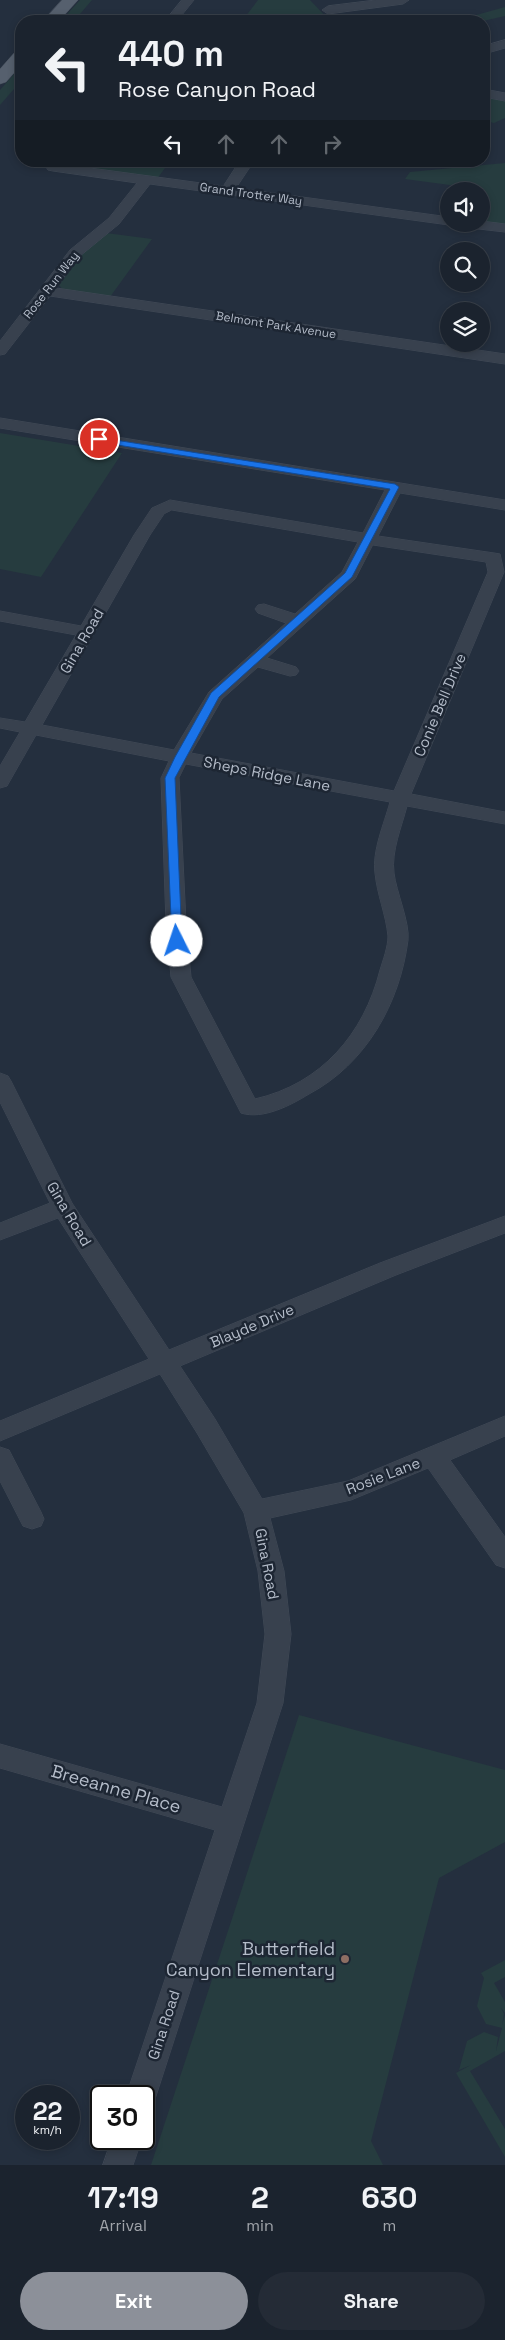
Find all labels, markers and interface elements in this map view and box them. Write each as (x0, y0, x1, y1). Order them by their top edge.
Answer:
text: 440 m (118, 32, 224, 76)
icon: left (35, 35, 100, 100)
text: Rose Canyon Road (118, 75, 316, 103)
icon: left (159, 130, 187, 158)
icon: ahead (212, 130, 240, 158)
icon: ahead (265, 130, 293, 158)
icon: right (318, 130, 346, 158)
street label: Grand Trotter Way (199, 179, 303, 209)
map controls (440, 182, 490, 352)
button: sound (440, 182, 490, 232)
button: search (440, 242, 490, 292)
street label: Rose Run Way (20, 248, 82, 322)
button: layers (440, 302, 490, 352)
street label: Belmont Park Avenue (215, 308, 337, 342)
pin (78, 418, 120, 460)
icon: arrive (85, 425, 113, 453)
street label: Gina Road (55, 605, 108, 677)
street label: Conie Bell Drive (409, 650, 470, 759)
street label: Sheps Ridge Lane (202, 752, 332, 795)
position arrow (150, 914, 202, 966)
street label: Gina Road (43, 1178, 96, 1250)
street label: Blayde Drive (207, 1299, 297, 1352)
street label: Rosie Lane (343, 1453, 423, 1498)
street label: Gina Road (251, 1527, 284, 1601)
street label: Breeanne Place (48, 1759, 184, 1818)
place label: Butterfield Canyon Elementary (166, 1937, 335, 1981)
marker: Butterfield Canyon Elementary (339, 1953, 351, 1965)
street label: Gina Road (143, 1988, 184, 2062)
speed limit sign: 30 (90, 2085, 155, 2150)
text: 22 (33, 2095, 62, 2127)
text: km/h (33, 2122, 62, 2138)
text: 17:19 (88, 2178, 159, 2217)
text: 2 (251, 2178, 269, 2217)
text: 630 (361, 2178, 417, 2217)
text: Arrival (99, 2215, 147, 2236)
text: min (246, 2215, 274, 2236)
text: m (382, 2215, 396, 2236)
button: Exit (20, 2272, 248, 2330)
button: Share (258, 2272, 485, 2330)

